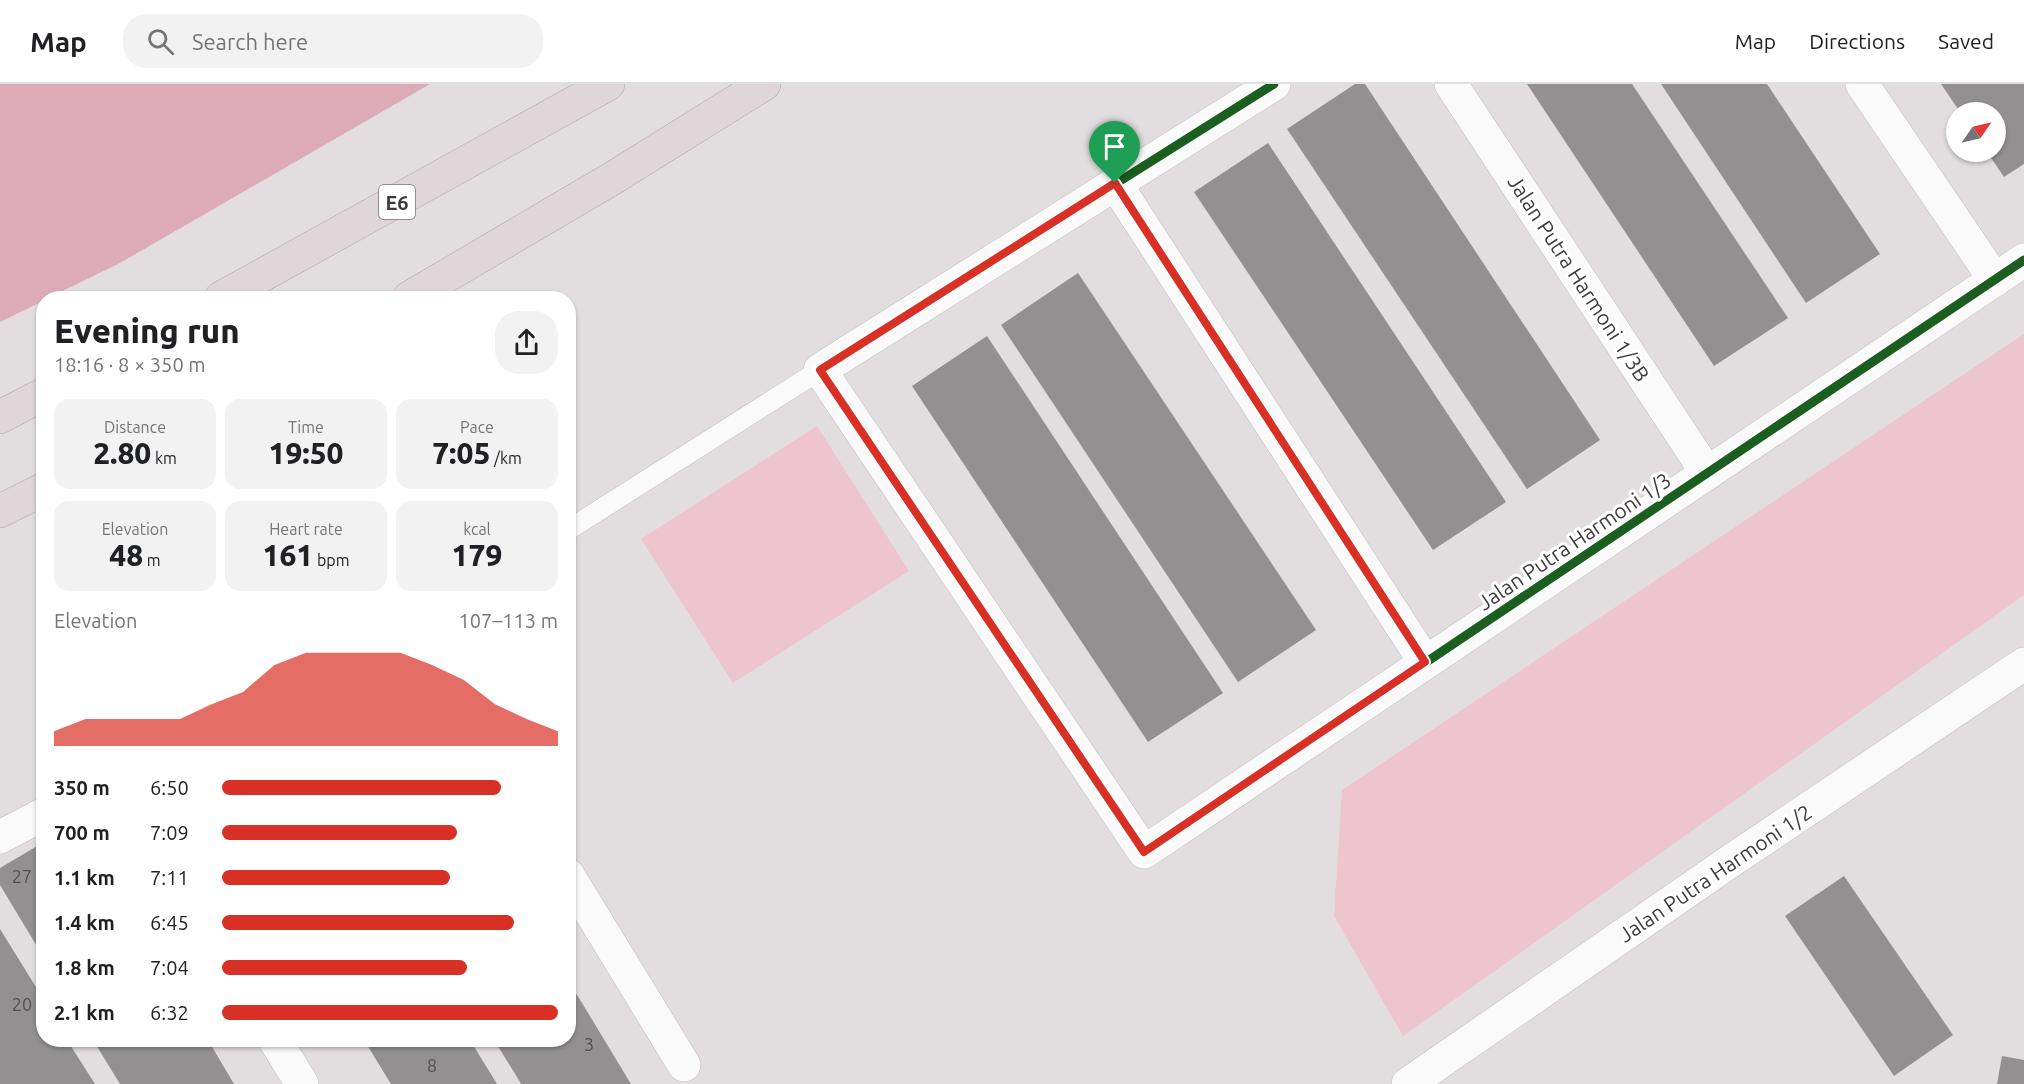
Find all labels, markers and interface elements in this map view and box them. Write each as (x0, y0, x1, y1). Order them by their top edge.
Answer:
search box (123, 14, 543, 68)
icon: search (144, 25, 177, 58)
text: Map (30, 26, 87, 57)
text: Search here (192, 29, 308, 54)
text: Map (1735, 29, 1776, 53)
text: Directions (1809, 29, 1905, 53)
text: Saved (1938, 29, 1994, 53)
north arrow (1946, 102, 2006, 162)
map controls (1946, 102, 2006, 162)
pin (1089, 121, 1140, 183)
icon: arrive (1098, 130, 1131, 163)
street label: Jalan Putra Harmoni 1/3B (1503, 170, 1655, 386)
road number: E6 (379, 185, 415, 219)
button: share (495, 311, 558, 374)
text: Evening run (54, 312, 240, 349)
text: 18:16 · 8 × 350 m (54, 353, 206, 376)
text: Distance (104, 418, 166, 436)
text: Time (288, 418, 324, 436)
text: Pace (460, 418, 494, 436)
text: 2.80 (93, 436, 151, 470)
text: 19:50 (268, 436, 344, 470)
text: 7:05 (432, 436, 490, 470)
text: km (151, 449, 177, 467)
text: /km (490, 449, 522, 467)
street label: Jalan Putra Harmoni 1/3 (1473, 467, 1675, 615)
text: Elevation (102, 520, 168, 538)
text: Heart rate (269, 520, 343, 538)
text: kcal (463, 520, 491, 538)
text: 48 (109, 538, 143, 572)
text: 161 (263, 538, 313, 572)
text: 179 (452, 538, 502, 572)
text: m (143, 551, 161, 569)
text: bpm (313, 551, 349, 569)
text: Elevation (54, 609, 137, 632)
text: 107–113 m (459, 609, 558, 632)
text: 350 m (54, 776, 110, 799)
text: 6:50 (150, 776, 189, 799)
street label: Jalan Putra Harmoni 1/2 (1614, 799, 1816, 947)
text: 700 m (54, 821, 110, 844)
text: 7:09 (150, 821, 189, 844)
house number: 27 (12, 866, 32, 886)
text: 1.1 km (54, 866, 115, 889)
text: 7:11 (150, 866, 189, 889)
text: 1.4 km (54, 911, 115, 934)
text: 6:45 (150, 911, 189, 934)
text: 1.8 km (54, 956, 115, 979)
text: 7:04 (150, 956, 189, 979)
house number: 20 (12, 994, 32, 1014)
text: 2.1 km (54, 1001, 115, 1024)
text: 6:32 (150, 1001, 189, 1024)
house number: 3 (584, 1034, 594, 1054)
house number: 8 (427, 1055, 437, 1075)

